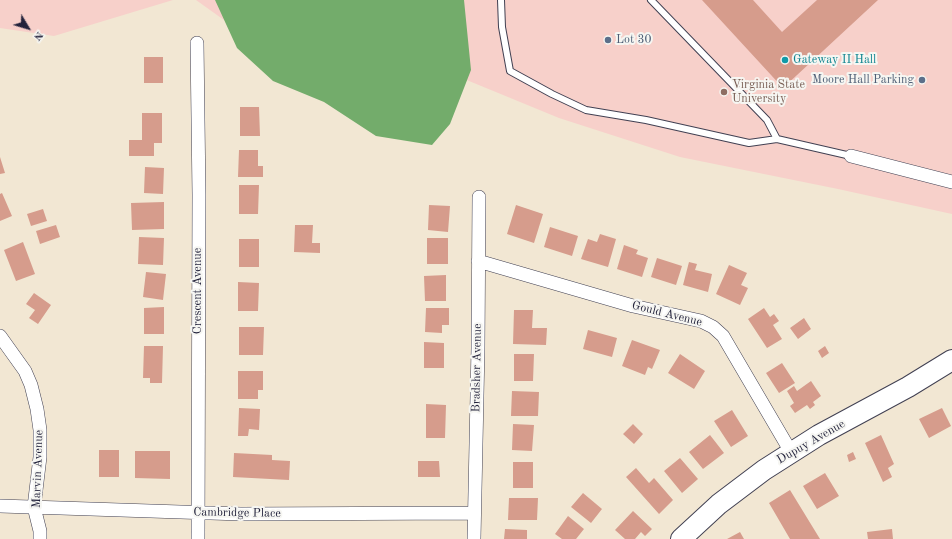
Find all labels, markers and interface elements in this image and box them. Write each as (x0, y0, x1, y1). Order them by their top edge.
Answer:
north arrow (8, 8, 48, 48)
text: N (31, 29, 45, 42)
place label: Lot 30 (616, 33, 651, 47)
marker: Lot 30 (603, 35, 613, 45)
place label: Gateway II Hall (793, 53, 876, 67)
marker: Gateway II Hall (780, 55, 790, 65)
place label: Moore Hall Parking (812, 73, 914, 87)
marker: Moore Hall Parking (917, 75, 927, 85)
place label: Virginia State University (732, 78, 805, 106)
marker: Virginia State University (719, 87, 729, 97)
street label: Crescent Avenue (191, 248, 205, 334)
street label: Gould Avenue (630, 298, 704, 330)
street label: Bradsher Avenue (469, 323, 485, 413)
street label: Dupuy Avenue (774, 417, 848, 467)
street label: Marvin Avenue (29, 430, 47, 508)
street label: Cambridge Place (193, 505, 281, 521)

